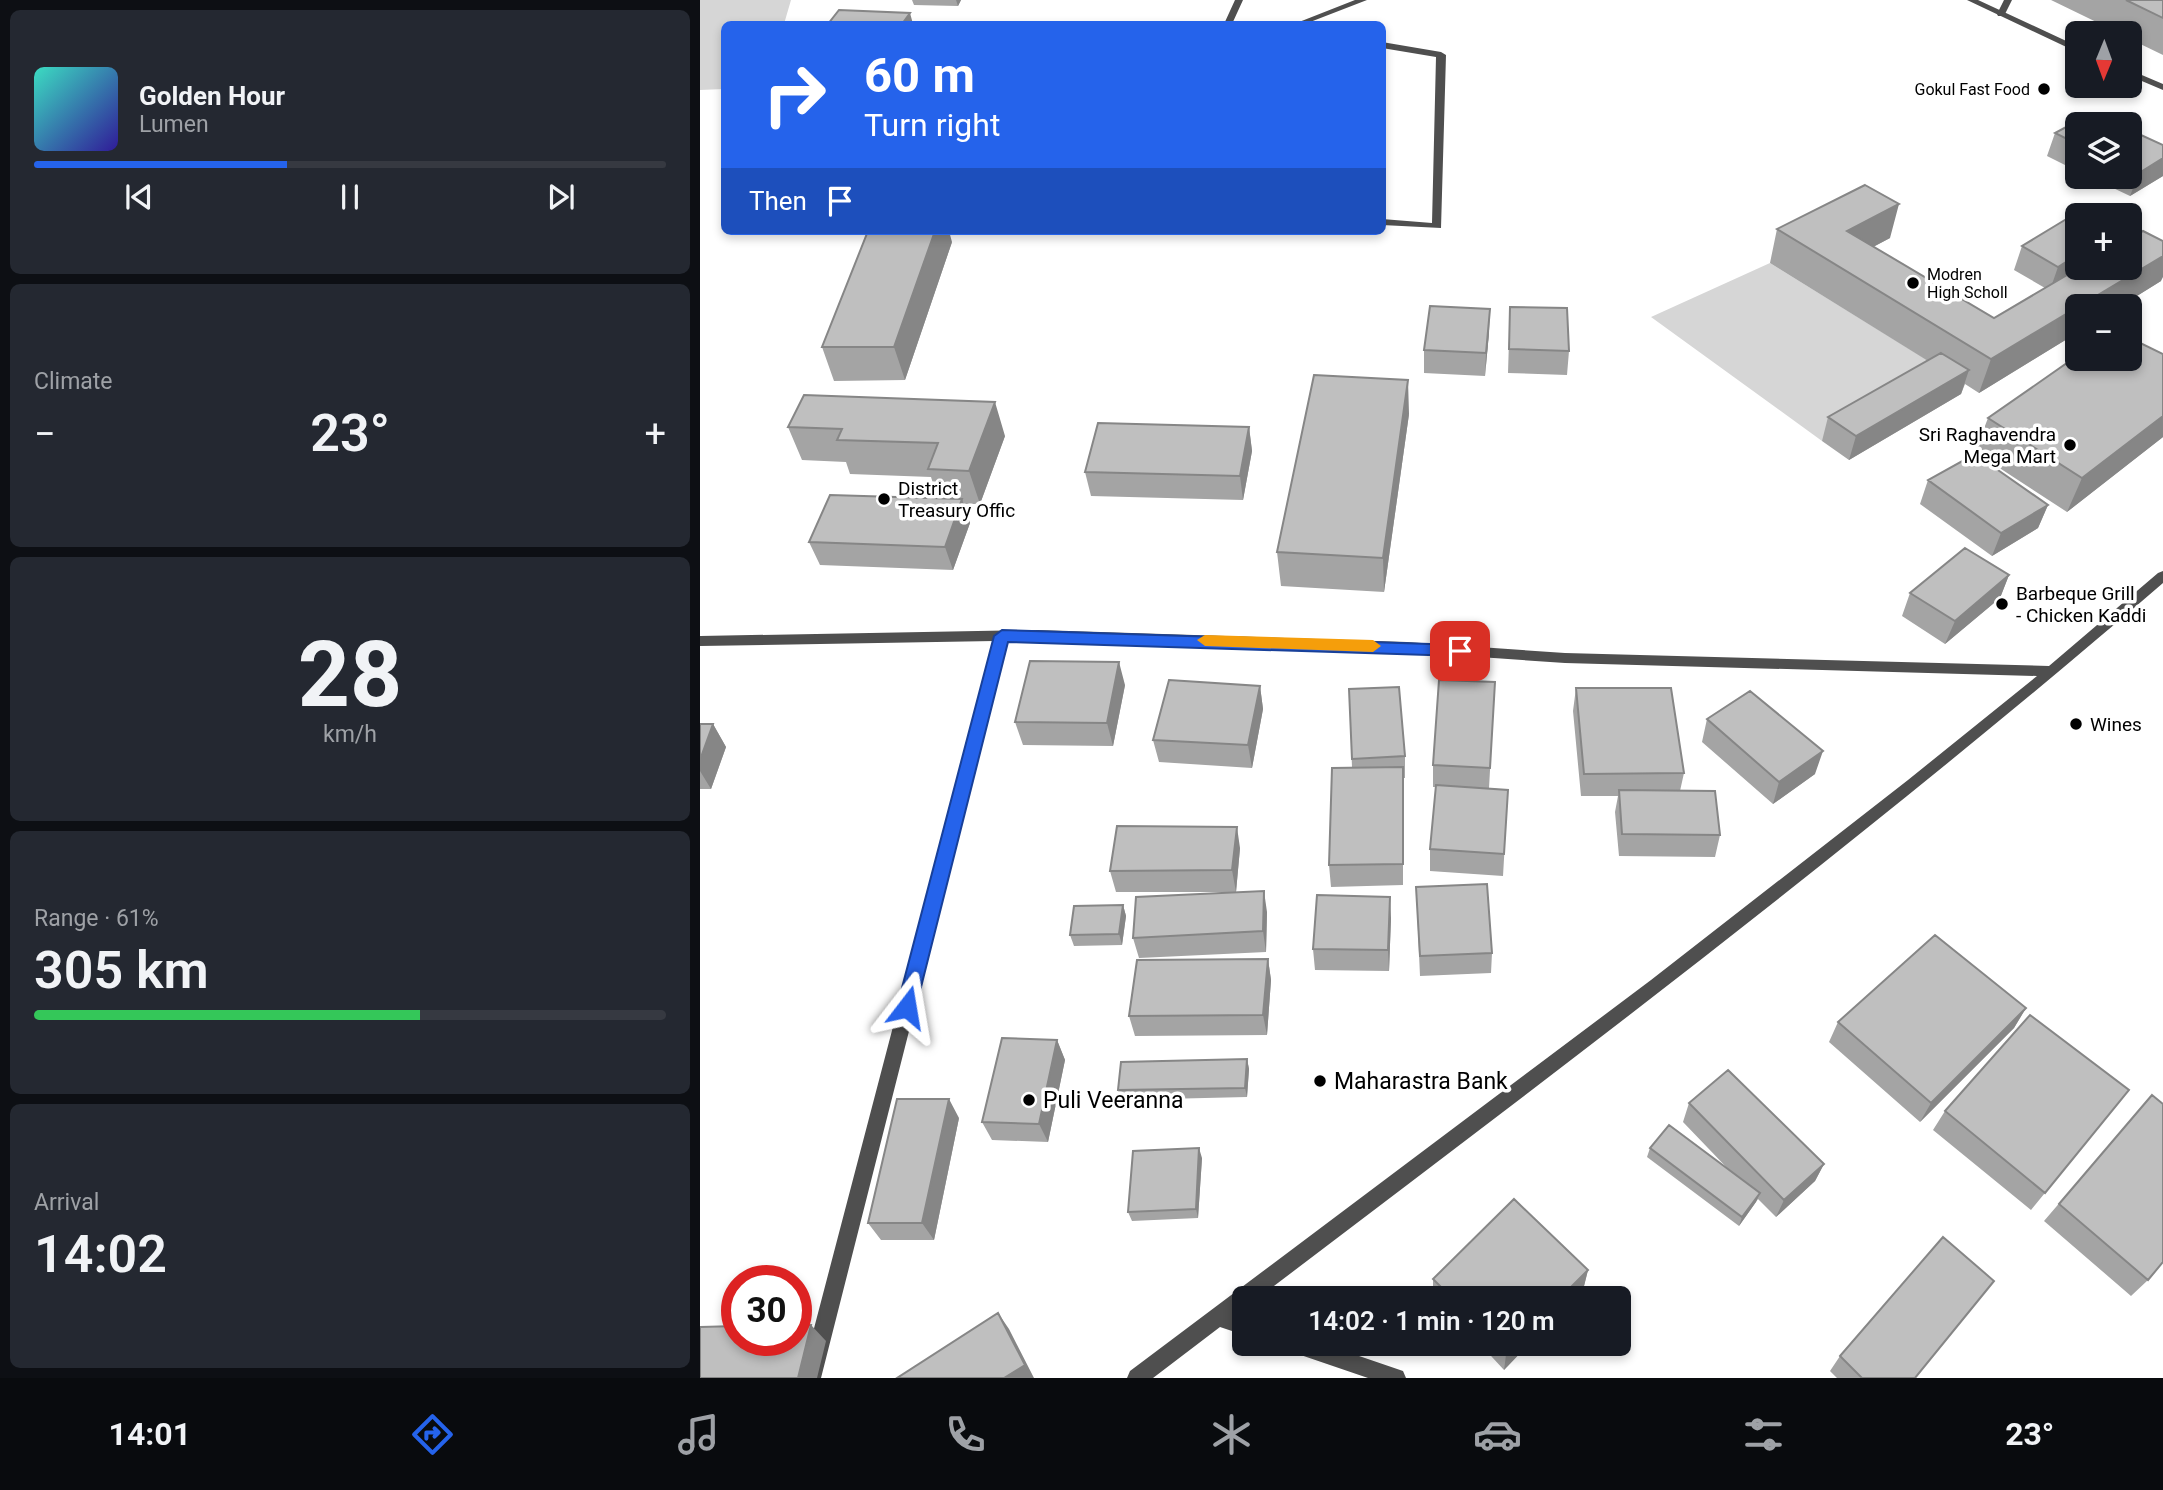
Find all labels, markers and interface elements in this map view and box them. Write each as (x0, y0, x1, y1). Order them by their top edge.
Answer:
north arrow (2065, 21, 2142, 98)
map controls (2065, 21, 2142, 371)
text: 60 m (864, 47, 975, 104)
icon: right (749, 49, 840, 140)
place label: Gokul Fast Food (1914, 80, 2030, 99)
text: Golden Hour (139, 81, 285, 111)
marker: Gokul Fast Food (2036, 81, 2052, 97)
text: Turn right (864, 106, 1000, 144)
text: Lumen (139, 111, 209, 138)
button: layers (2065, 112, 2142, 189)
icon: previous (120, 178, 158, 216)
icon: pause (331, 178, 369, 216)
icon: next (542, 178, 580, 216)
icon: arrive (821, 182, 859, 220)
text: Then (749, 186, 807, 216)
button: + (2065, 203, 2142, 280)
place label: Modren High Scholl (1927, 265, 2008, 302)
marker: Modren High Scholl (1905, 275, 1921, 291)
button: − (2065, 294, 2142, 371)
text: Climate (34, 368, 113, 395)
text: 23° (310, 403, 390, 464)
text: − (34, 412, 56, 456)
text: + (644, 412, 666, 456)
place label: Sri Raghavendra Mega Mart (1919, 423, 2056, 468)
marker: Sri Raghavendra Mega Mart (2062, 437, 2078, 453)
place label: District Treasury Offic (898, 477, 1015, 522)
marker: District Treasury Offic (876, 491, 892, 507)
place label: Barbeque Grill - Chicken Kaddi (2016, 582, 2146, 627)
marker: Barbeque Grill - Chicken Kaddi (1994, 596, 2010, 612)
pin (1430, 621, 1490, 681)
text: 28 (298, 622, 402, 728)
icon: arrive (1441, 632, 1479, 670)
place label: Wines (2090, 713, 2142, 736)
marker: Wines (2068, 716, 2084, 732)
text: km/h (323, 721, 377, 748)
text: Range · 61% (34, 905, 159, 932)
text: 305 km (34, 940, 209, 1001)
position arrow (870, 970, 944, 1044)
place label: Maharastra Bank (1334, 1068, 1508, 1095)
marker: Maharastra Bank (1312, 1073, 1328, 1089)
place label: Puli Veeranna (1043, 1087, 1183, 1114)
marker: Puli Veeranna (1021, 1092, 1037, 1108)
text: Arrival (34, 1189, 99, 1216)
text: 14:02 (34, 1224, 167, 1285)
speed limit sign: 30 (721, 1265, 812, 1356)
text: 14:02 · 1 min · 120 m (1308, 1306, 1555, 1336)
icon: directions (408, 1410, 457, 1459)
icon: music (674, 1410, 723, 1459)
icon: phone (941, 1410, 990, 1459)
icon: climate (1207, 1410, 1256, 1459)
icon: car (1473, 1410, 1522, 1459)
icon: filters (1739, 1410, 1788, 1459)
text: 14:01 (109, 1415, 191, 1453)
text: 23° (2005, 1415, 2054, 1453)

